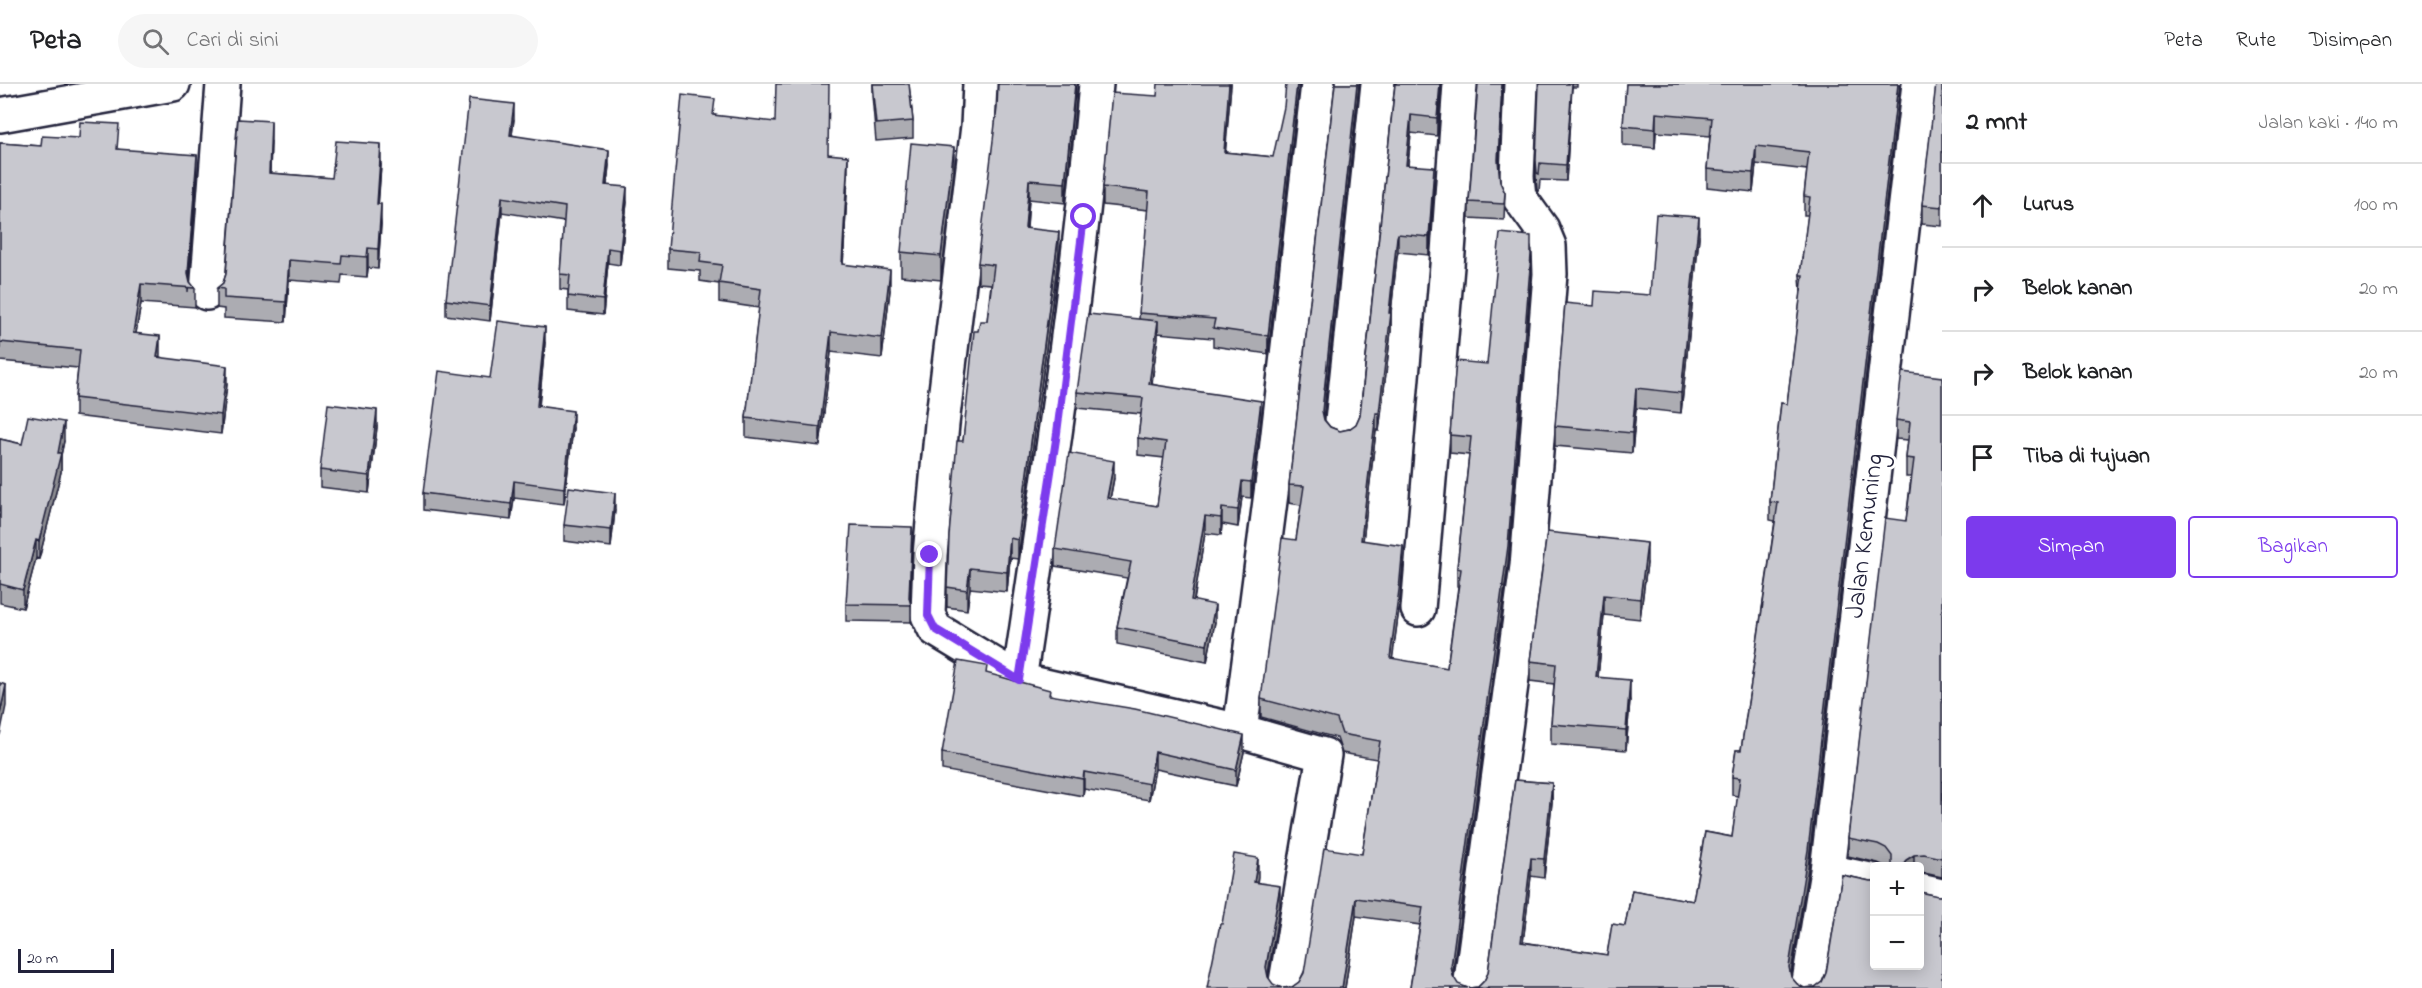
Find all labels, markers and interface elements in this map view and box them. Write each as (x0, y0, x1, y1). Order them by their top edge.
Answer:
search box (118, 14, 538, 68)
text: Peta (30, 21, 82, 62)
icon: search (139, 25, 172, 58)
text: Cari di sini (187, 25, 279, 57)
text: Peta (2164, 26, 2203, 56)
text: Rute (2236, 26, 2276, 56)
text: Disimpan (2309, 26, 2392, 56)
text: 2 mnt (1966, 104, 2027, 142)
text: Jalan kaki · 140 m (2258, 109, 2398, 138)
icon: ahead (1966, 189, 1999, 222)
text: Lurus (2023, 189, 2074, 221)
text: 100 m (2354, 191, 2398, 220)
route start (1070, 203, 1096, 229)
icon: right (1966, 273, 1999, 306)
text: Belok kanan (2023, 273, 2132, 305)
text: 20 m (2359, 275, 2398, 304)
icon: right (1966, 357, 1999, 390)
text: Belok kanan (2023, 357, 2132, 389)
text: 20 m (2359, 359, 2398, 388)
icon: arrive (1966, 441, 1999, 474)
text: Tiba di tujuan (2023, 441, 2150, 473)
street label: Jalan Kemuning (1837, 451, 1895, 621)
button: Simpan (1966, 516, 2176, 578)
button: Bagikan (2188, 516, 2398, 578)
route end (916, 541, 942, 567)
map controls (1870, 862, 1924, 970)
button: + (1870, 862, 1924, 916)
button: − (1870, 916, 1924, 970)
scale bar (18, 946, 114, 974)
text: 20 m (27, 947, 58, 971)

